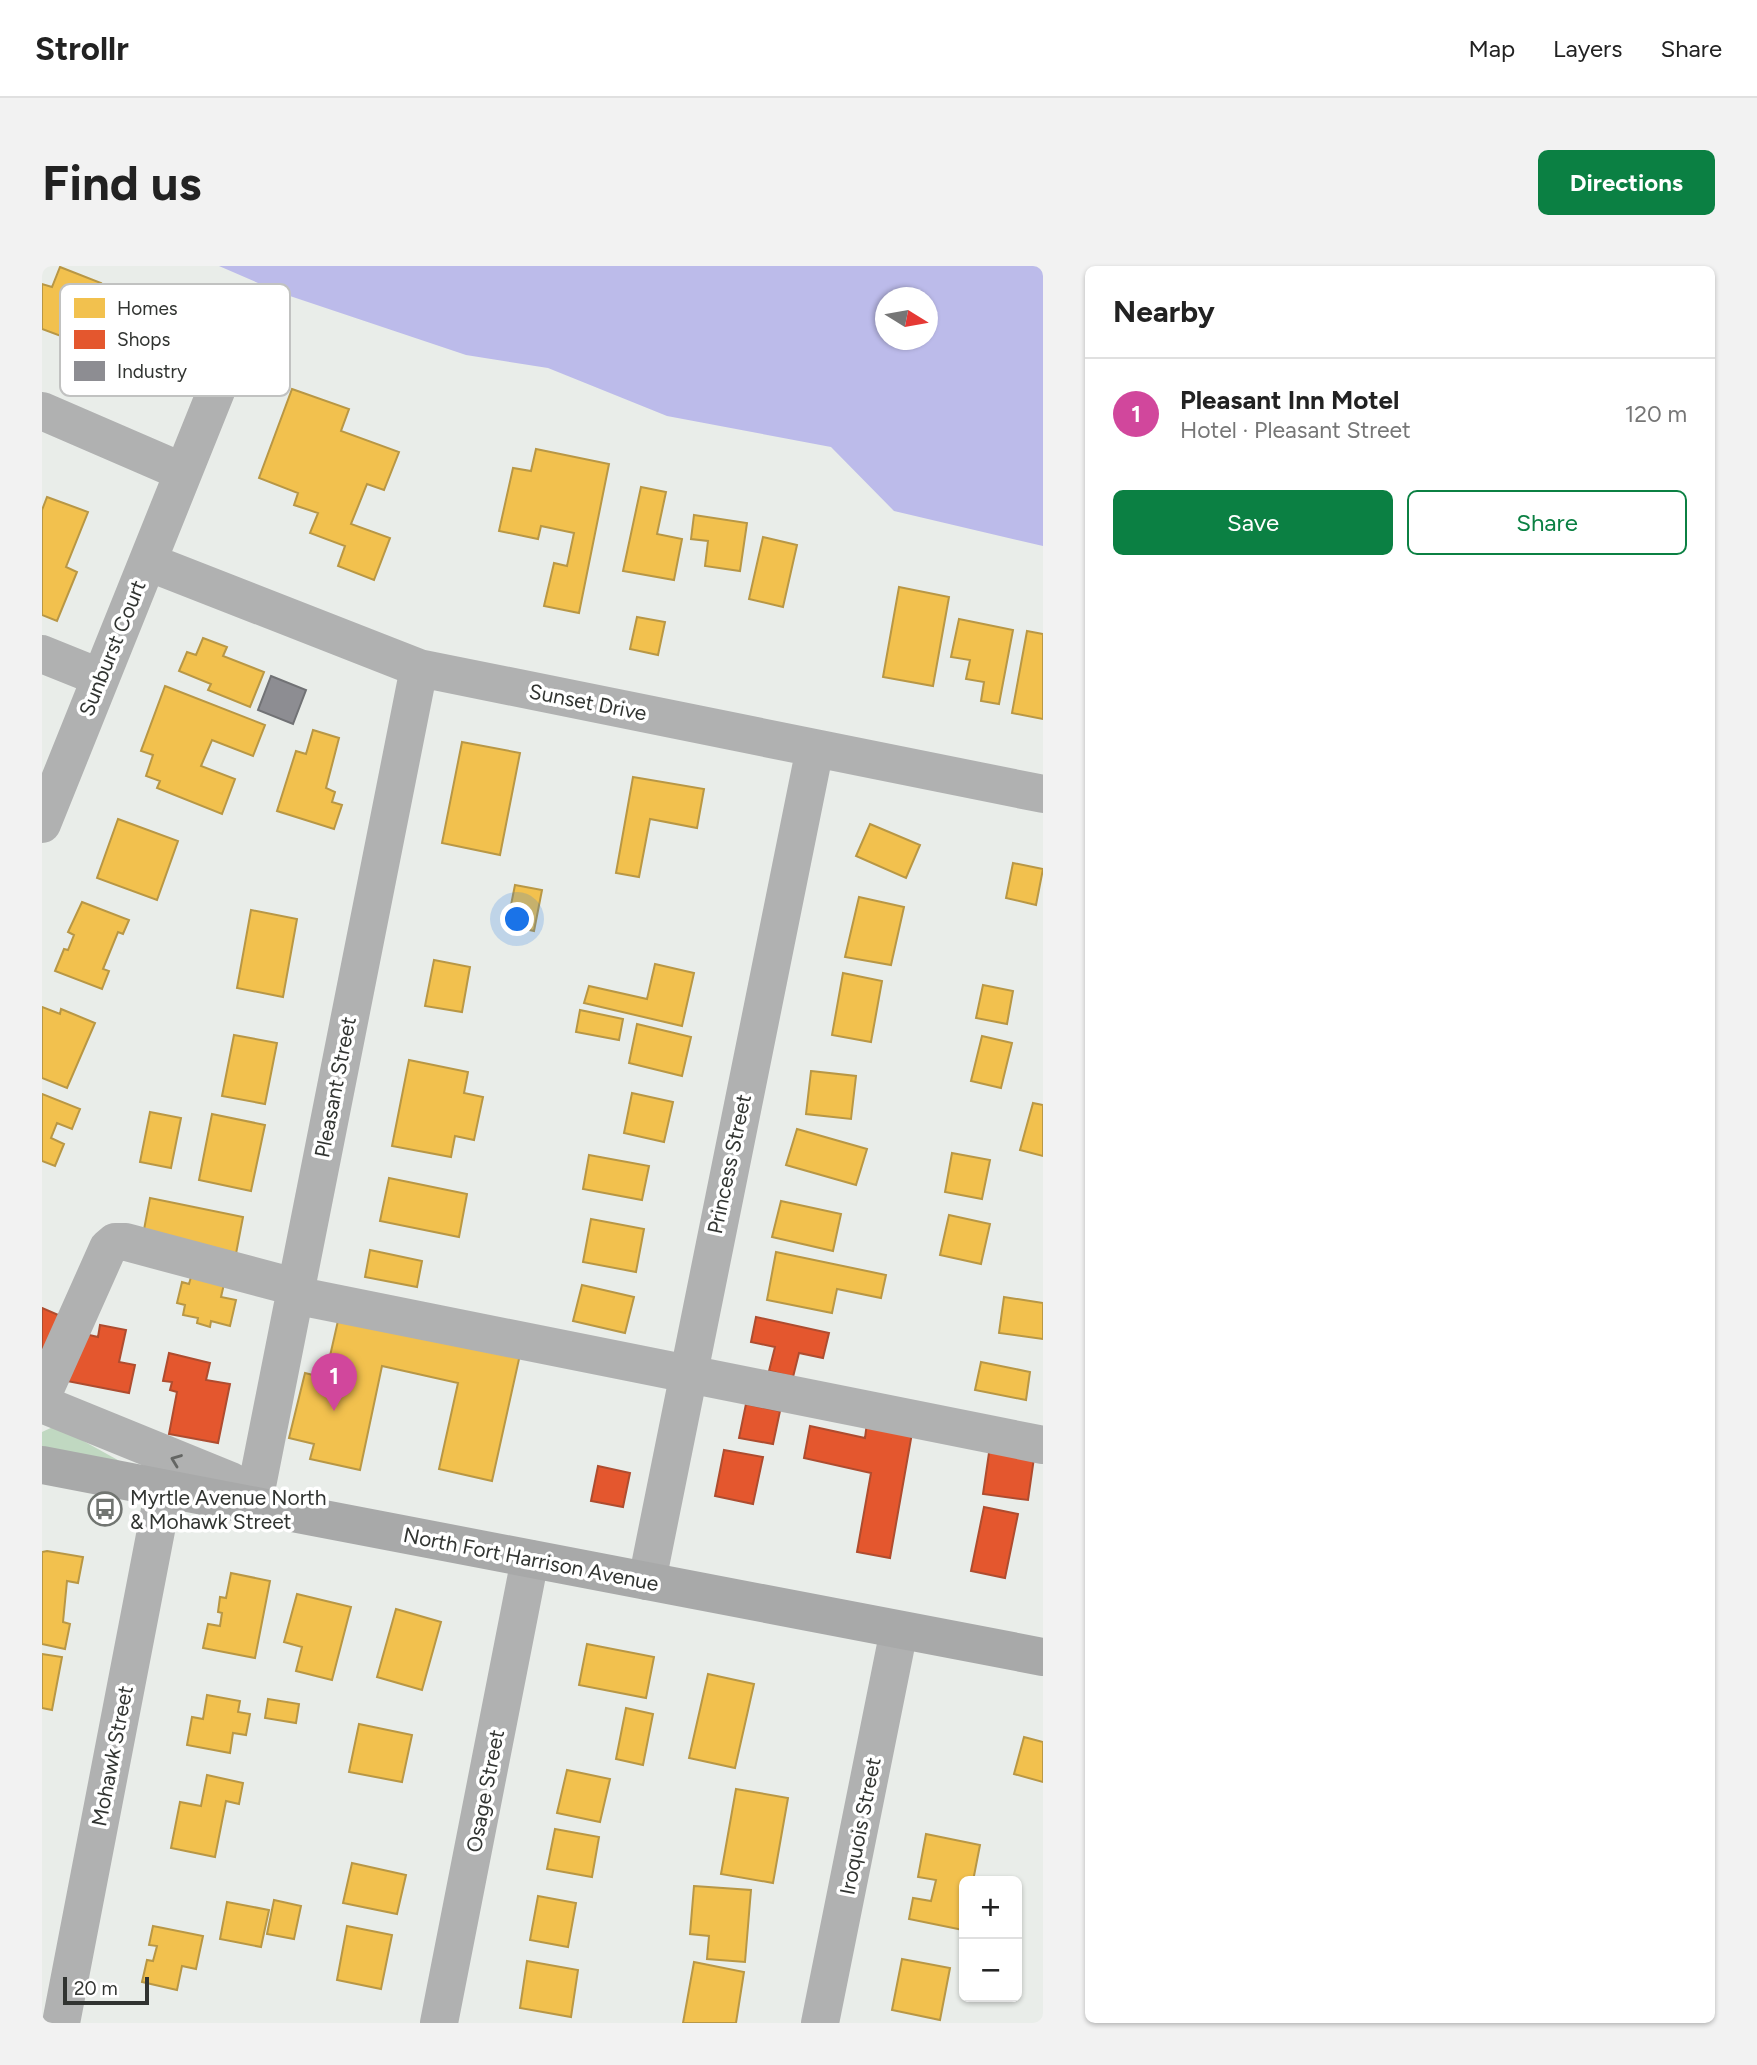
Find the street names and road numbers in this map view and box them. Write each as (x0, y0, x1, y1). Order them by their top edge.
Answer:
street label: Sunburst Court (73, 576, 151, 720)
street label: Sunset Drive (527, 678, 649, 726)
street label: Pleasant Street (309, 1014, 361, 1160)
street label: Princess Street (702, 1092, 756, 1236)
street label: North Fort Harrison Avenue (401, 1522, 661, 1596)
street label: Mohawk Street (86, 1683, 138, 1829)
street label: Osage Street (461, 1727, 509, 1855)
street label: Iroquois Street (834, 1755, 886, 1897)

